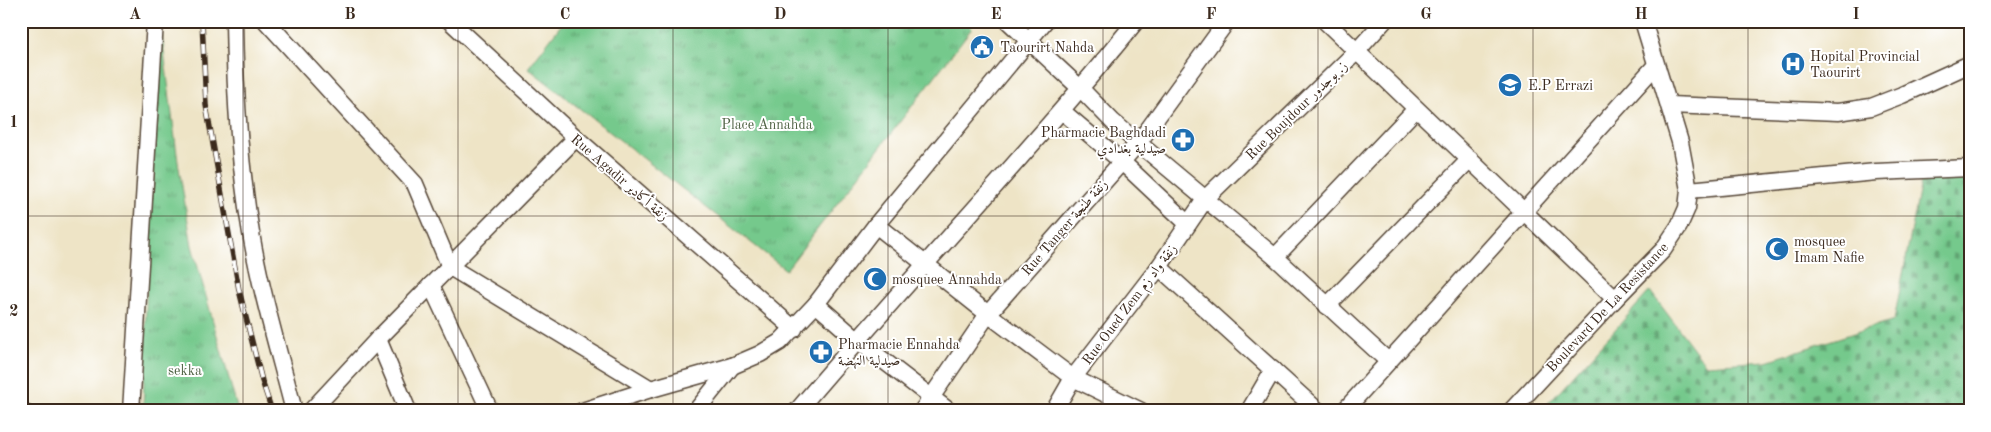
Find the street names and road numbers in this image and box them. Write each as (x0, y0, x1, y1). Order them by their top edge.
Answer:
street label: Rue Boujdour ز. بوجدور (1243, 59, 1351, 163)
street label: Rue Agadir زنقة أكادير (567, 129, 673, 224)
street label: Rue Tanger زنقة طنجة (1019, 177, 1111, 279)
street label: Boulevard De La Resistance (1544, 240, 1671, 375)
street label: Rue Oued Zem زنقة واد زم (1080, 242, 1184, 371)

